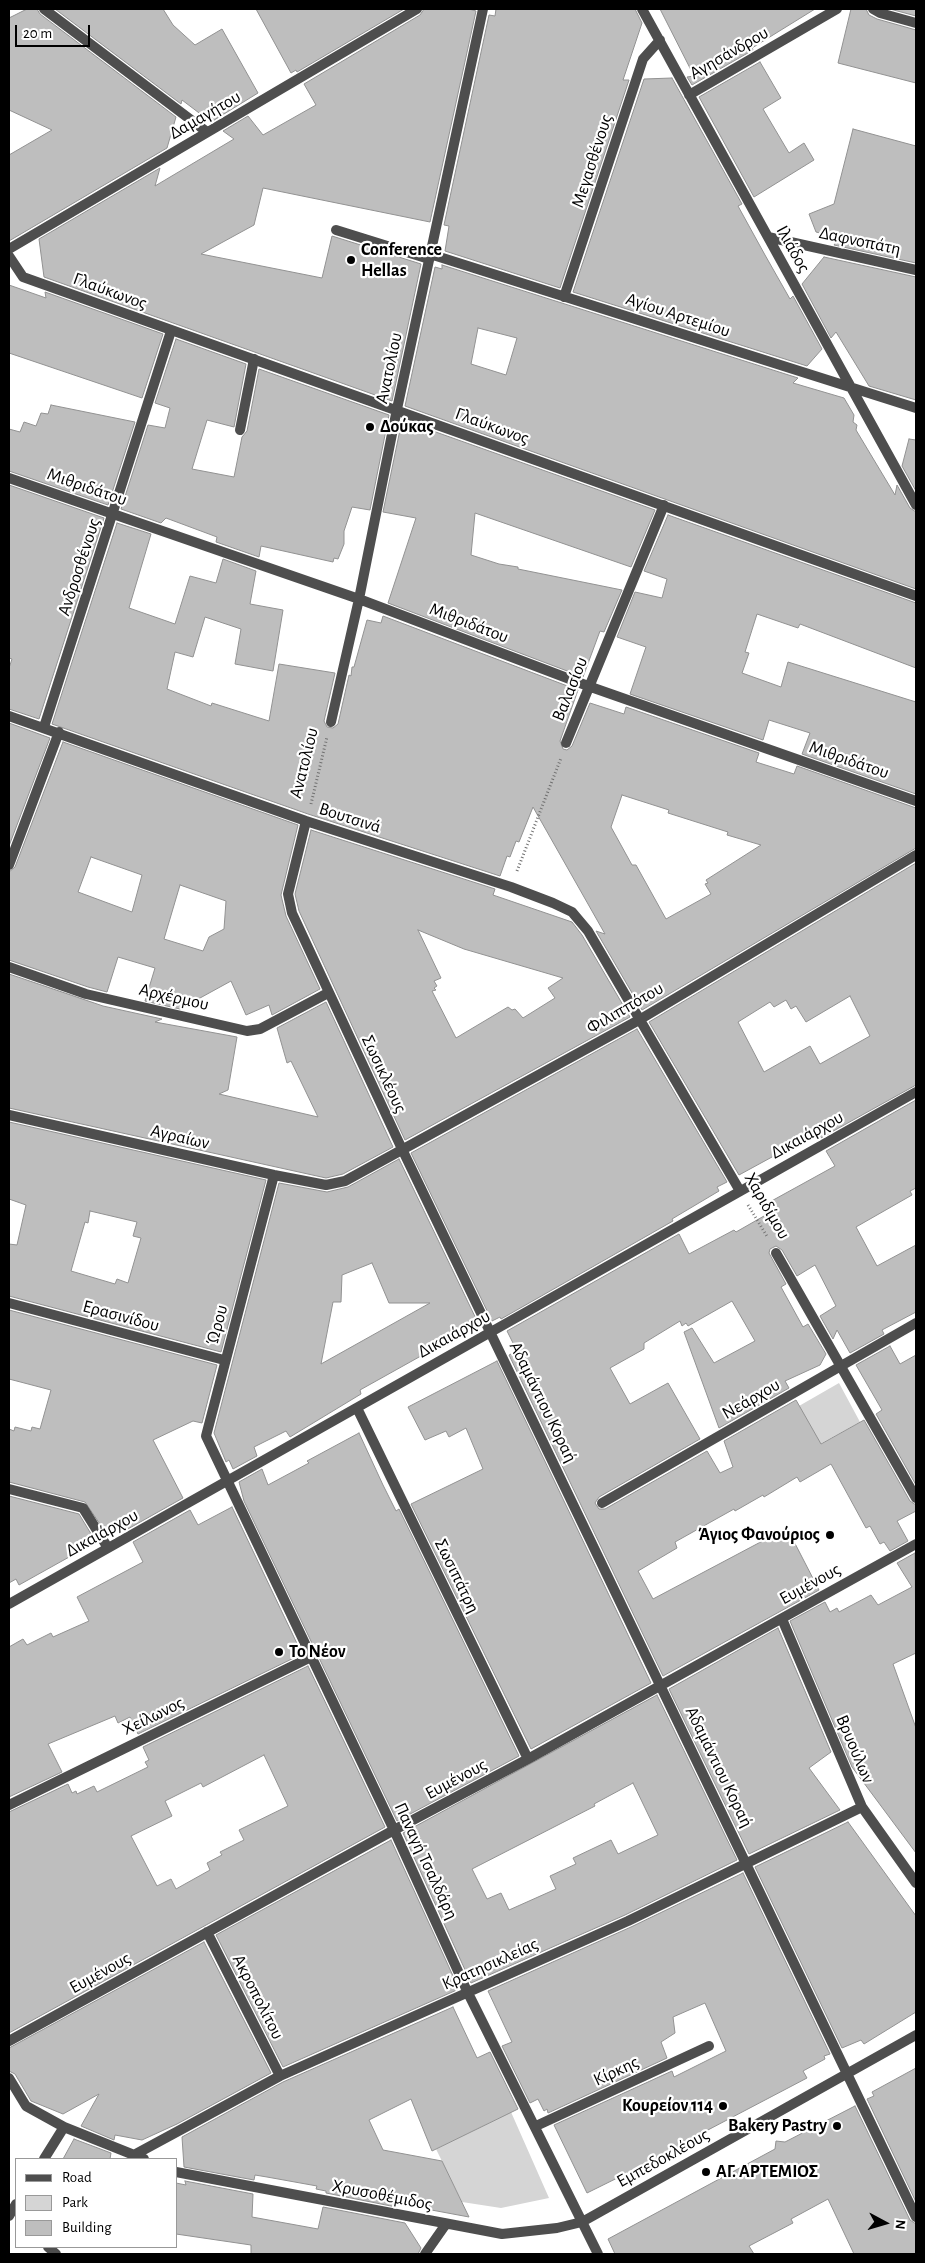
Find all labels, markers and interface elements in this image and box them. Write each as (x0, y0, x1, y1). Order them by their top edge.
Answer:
scale bar (18, 15, 92, 47)
street label: Αγησάνδρου (686, 22, 772, 84)
text: 20 m (23, 26, 52, 41)
street label: Δαμαγήτου (165, 86, 245, 144)
street label: Μεγασθένους (567, 112, 617, 210)
street label: Ιλιάδος (771, 222, 815, 276)
street label: Δαφνοπάτη (817, 222, 903, 260)
place label: Conference Hellas (361, 239, 442, 282)
marker: Conference Hellas (345, 254, 357, 266)
street label: Γλαύκωνος (70, 268, 150, 314)
street label: Αγίου Αρτεμίου (623, 288, 733, 342)
street label: Ανατολίου (371, 330, 407, 406)
street label: Γλαύκωνος (452, 403, 532, 449)
place label: Δούκας (380, 416, 434, 438)
marker: Δούκας (364, 421, 376, 433)
street label: Μιθριδάτου (44, 463, 130, 511)
street label: Ανδροσθένους (53, 515, 105, 619)
street label: Μιθριδάτου (426, 598, 512, 648)
street label: Βαλασίου (547, 654, 593, 724)
street label: Ανατολίου (285, 725, 323, 801)
street label: Μιθριδάτου (806, 736, 892, 784)
street label: Βουτσινά (316, 798, 384, 838)
street label: Φιλιππότου (583, 977, 667, 1039)
street label: Αρχέρμου (137, 979, 211, 1015)
street label: Σωσικλέους (357, 1032, 411, 1116)
street label: Δικαιάρχου (767, 1106, 847, 1164)
street label: Αγραίων (149, 1120, 211, 1154)
street label: Χαριδίμου (739, 1169, 795, 1243)
street label: Ερασινίδου (80, 1295, 162, 1337)
street label: Ώρου (201, 1303, 233, 1347)
street label: Δικαιάρχου (414, 1305, 494, 1363)
street label: Αδαμάντιου Κοραή (504, 1338, 582, 1466)
street label: Νεάρχου (718, 1374, 784, 1424)
street label: Δικαιάρχου (62, 1504, 142, 1562)
place label: Άγιος Φανούριος (698, 1524, 820, 1546)
marker: Άγιος Φανούριος (824, 1529, 836, 1541)
street label: Σωσιπάτρη (430, 1535, 484, 1617)
street label: Ευμένους (776, 1558, 844, 1610)
place label: Το Νέον (289, 1641, 346, 1663)
marker: Το Νέον (273, 1646, 285, 1658)
street label: Χείλωνος (119, 1692, 187, 1740)
street label: Αδαμάντιου Κοραή (680, 1703, 758, 1831)
street label: Βρυούλων (831, 1712, 879, 1786)
street label: Ευμένους (422, 1754, 490, 1804)
street label: Παναγή Τσαλδάρη (389, 1799, 463, 1923)
street label: Κρατησικλείας (439, 1933, 541, 1995)
street label: Ευμένους (66, 1947, 134, 1999)
street label: Ακροπολίτου (227, 1951, 289, 2043)
street label: Κίρκης (590, 2051, 642, 2091)
place label: Κουρείον 114 (622, 2095, 713, 2117)
marker: Κουρείον 114 (717, 2100, 729, 2112)
place label: Bakery Pastry (728, 2115, 827, 2137)
marker: Bakery Pastry (831, 2120, 843, 2132)
street label: Εμπεδοκλέους (613, 2124, 713, 2192)
legend (15, 2158, 178, 2248)
place label: ΑΓ. ΑΡΤΕΜΙΟΣ (716, 2161, 818, 2183)
marker: ΑΓ. ΑΡΤΕΜΙΟΣ (700, 2166, 712, 2178)
text: Road (62, 2170, 92, 2185)
street label: Χρυσοθέμιδος (330, 2175, 434, 2215)
text: Park (62, 2195, 88, 2210)
north arrow (860, 2198, 910, 2248)
text: N (892, 2219, 907, 2230)
text: Building (62, 2220, 112, 2235)

